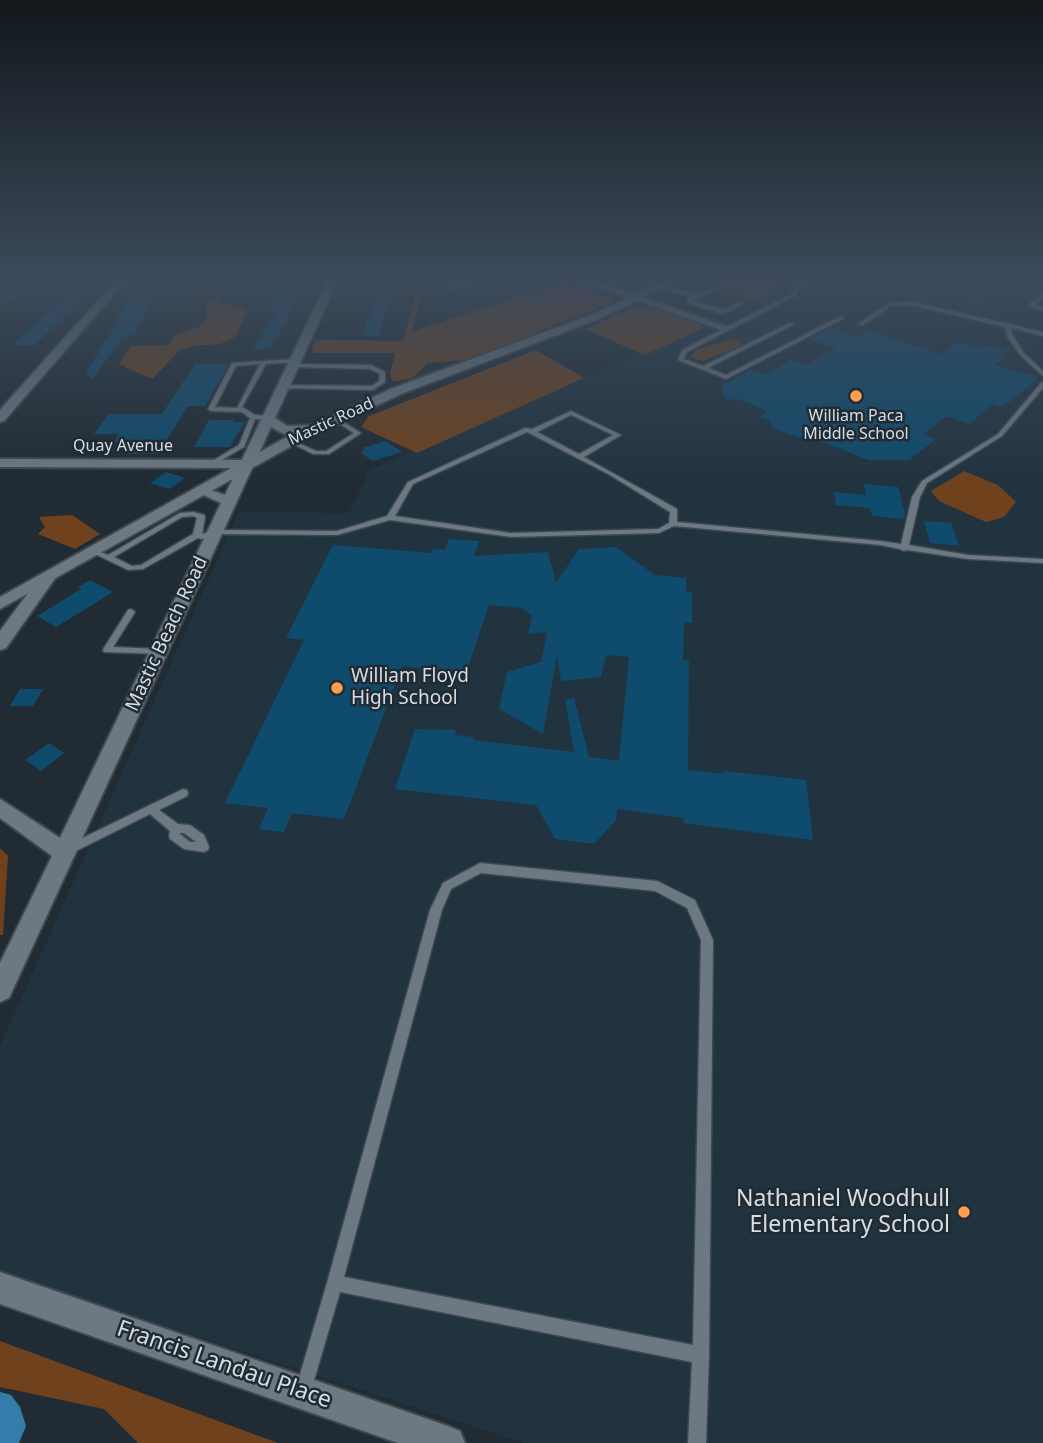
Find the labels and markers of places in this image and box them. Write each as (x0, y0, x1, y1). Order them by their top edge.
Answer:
marker: William Paca Middle School (848, 388, 864, 404)
place label: William Paca Middle School (803, 406, 909, 444)
place label: William Floyd High School (351, 666, 469, 710)
marker: William Floyd High School (329, 680, 345, 696)
place label: Nathaniel Woodhull Elementary School (736, 1185, 950, 1239)
marker: Nathaniel Woodhull Elementary School (956, 1204, 972, 1220)

